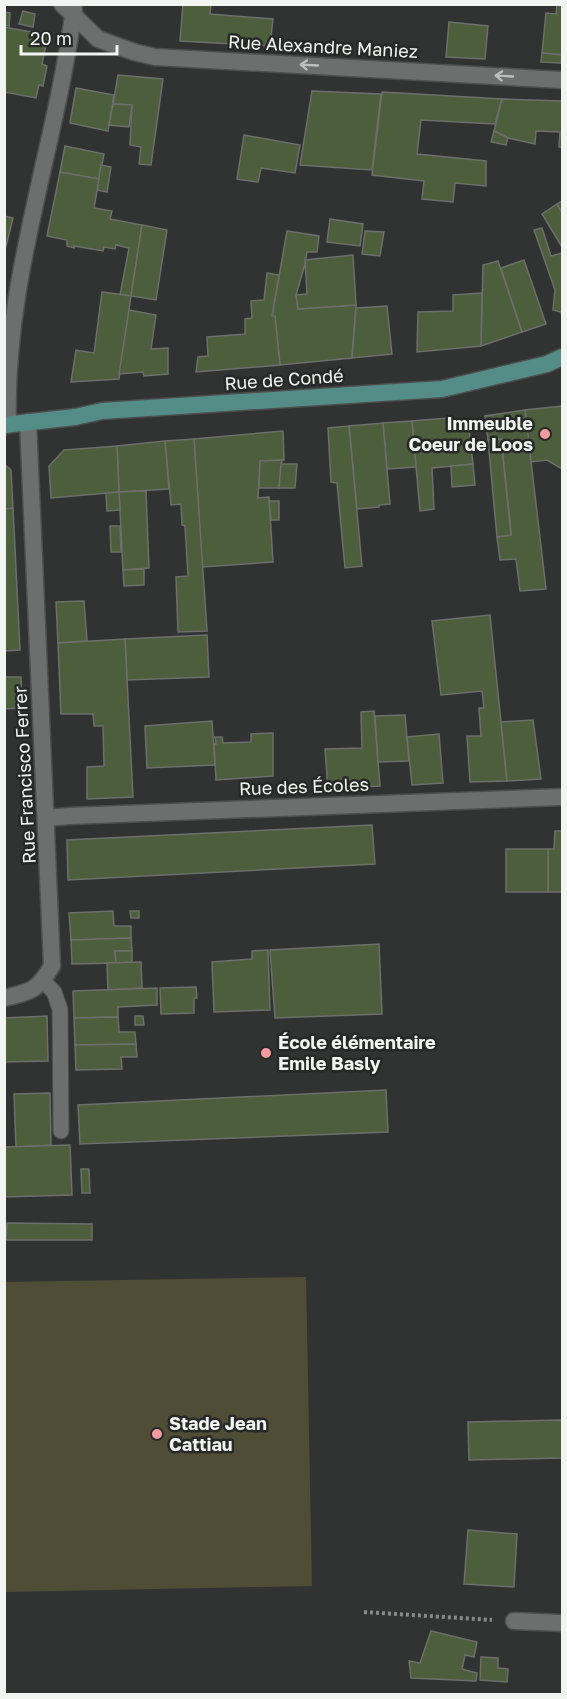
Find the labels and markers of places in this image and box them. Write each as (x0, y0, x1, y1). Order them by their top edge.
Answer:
place label: Immeuble Coeur de Loos (408, 412, 533, 455)
marker: Immeuble Coeur de Loos (538, 427, 552, 441)
place label: École élémentaire Emile Basly (278, 1031, 436, 1074)
marker: École élémentaire Emile Basly (259, 1046, 273, 1060)
place label: Stade Jean Cattiau (169, 1412, 267, 1455)
marker: Stade Jean Cattiau (150, 1427, 164, 1441)

